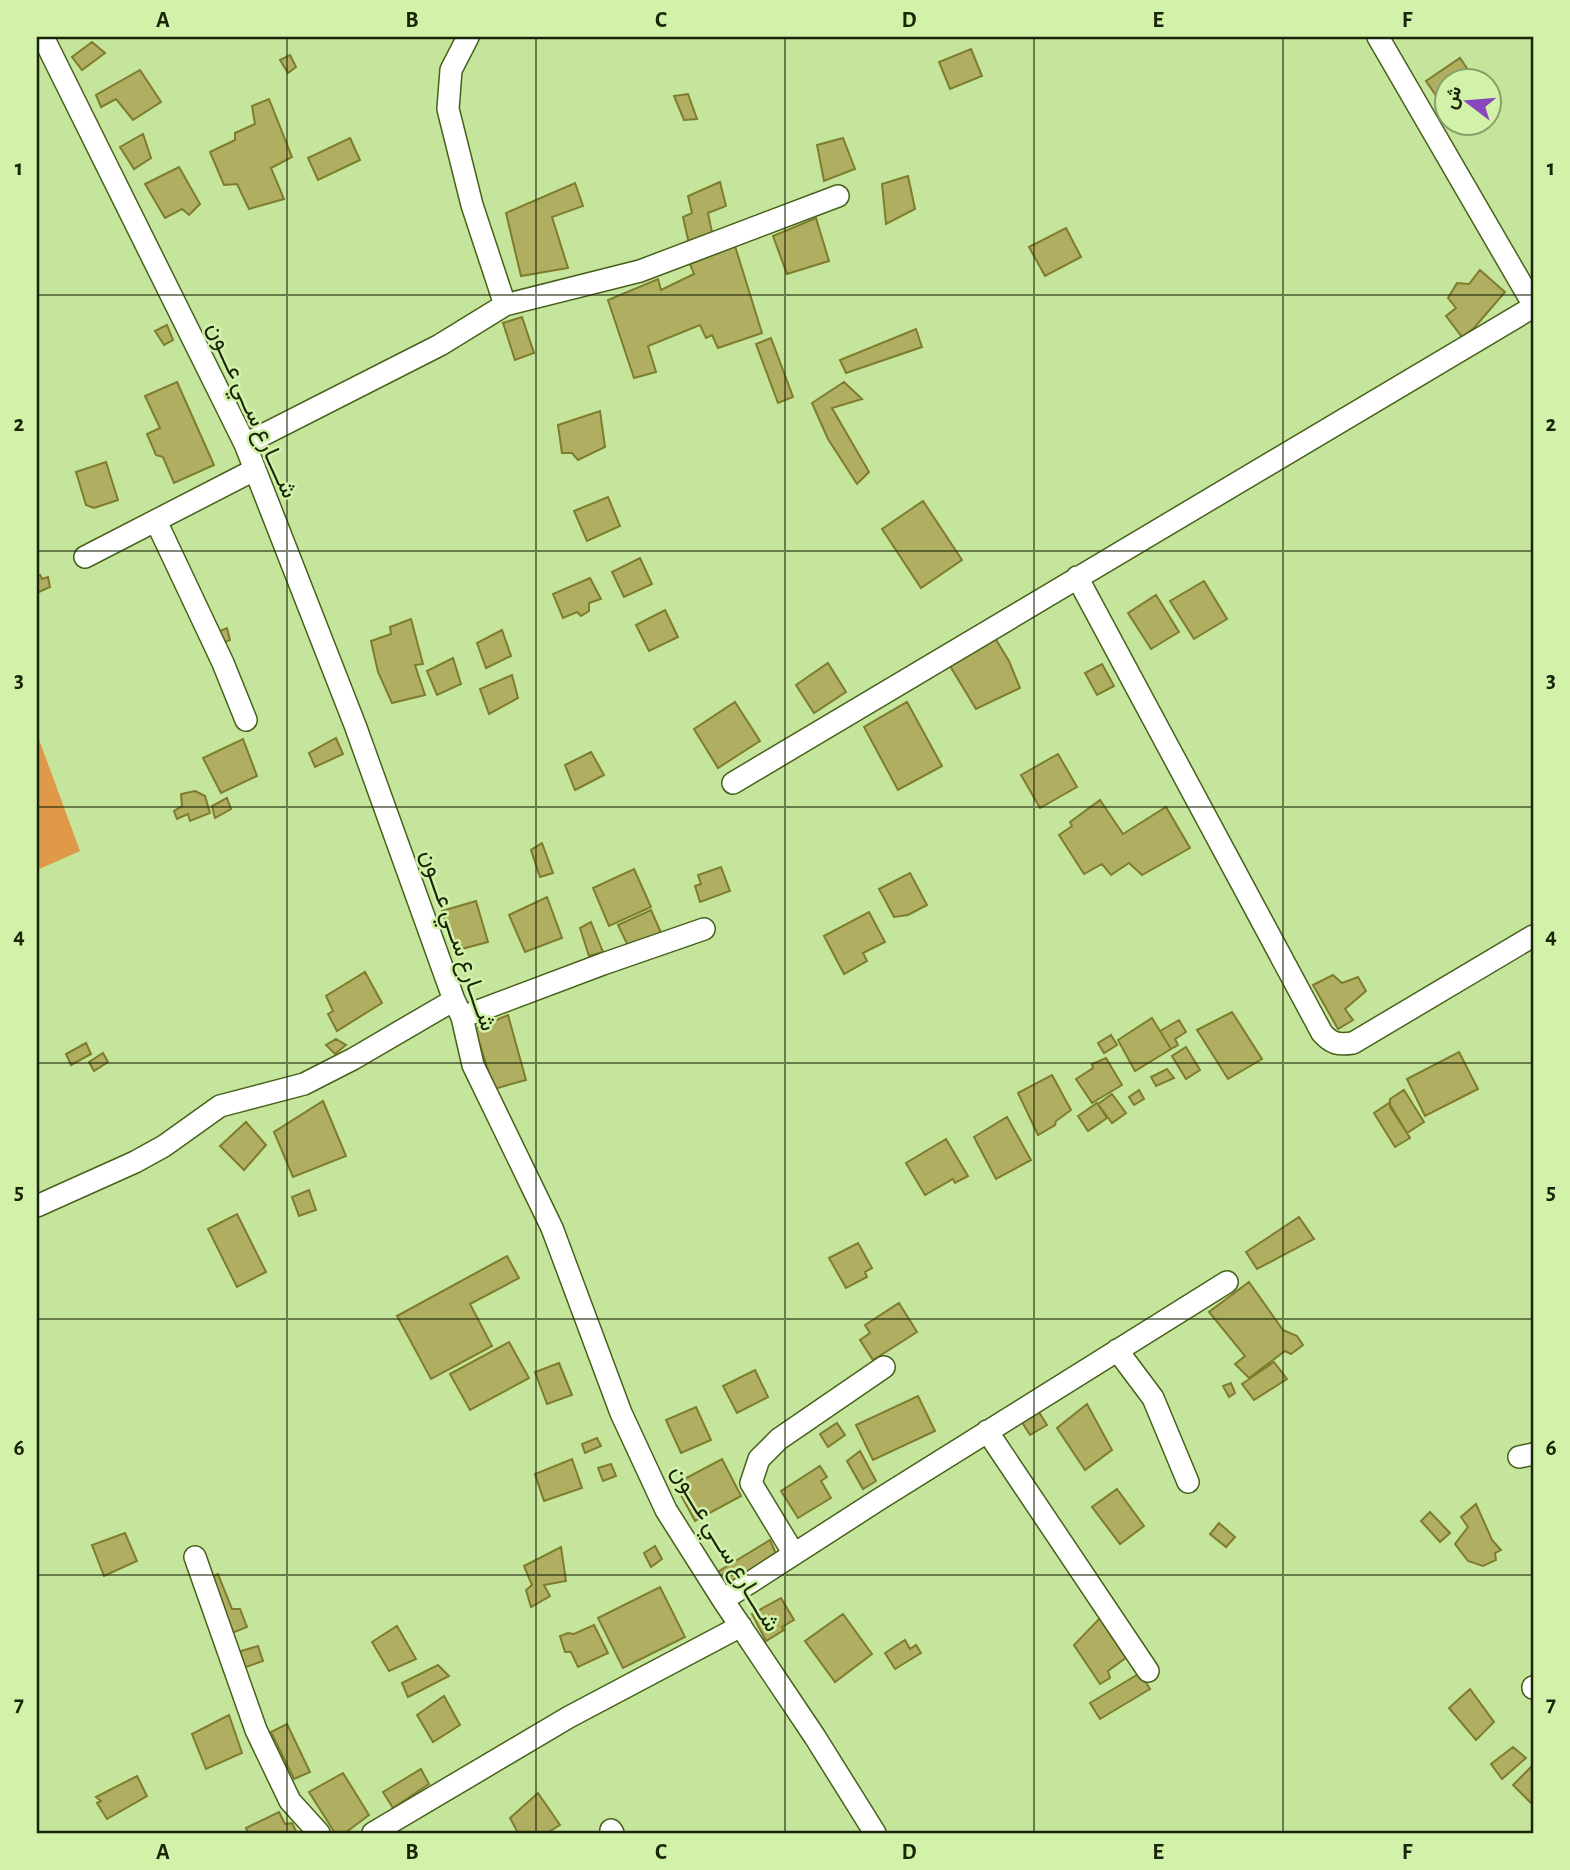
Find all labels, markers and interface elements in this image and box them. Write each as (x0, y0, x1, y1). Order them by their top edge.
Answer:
text: A (156, 9, 170, 32)
text: B (405, 9, 419, 32)
text: C (655, 9, 667, 32)
text: D (901, 9, 917, 32)
text: E (1152, 9, 1164, 32)
text: F (1402, 9, 1413, 32)
north arrow (1434, 66, 1504, 136)
text: ش (1441, 84, 1466, 112)
text: 1 (15, 157, 23, 180)
text: 1 (1547, 157, 1555, 180)
street label: شــــارع ســي عـــون (197, 319, 302, 504)
text: 2 (14, 413, 25, 436)
text: 2 (1546, 413, 1557, 436)
text: 3 (14, 669, 24, 692)
text: 3 (1546, 669, 1556, 692)
street label: شــــارع ســي عـــون (410, 847, 500, 1036)
text: 4 (13, 925, 25, 948)
text: 4 (1545, 925, 1557, 948)
text: 5 (14, 1181, 24, 1204)
text: 5 (1546, 1181, 1556, 1204)
text: 6 (13, 1437, 25, 1460)
text: 6 (1545, 1437, 1557, 1460)
street label: شــــارع ســي عـــون (661, 1461, 784, 1639)
text: 7 (14, 1693, 24, 1716)
text: 7 (1546, 1693, 1556, 1716)
text: A (156, 1841, 170, 1864)
text: B (405, 1841, 419, 1864)
text: C (655, 1841, 667, 1864)
text: D (901, 1841, 917, 1864)
text: E (1152, 1841, 1164, 1864)
text: F (1402, 1841, 1413, 1864)

